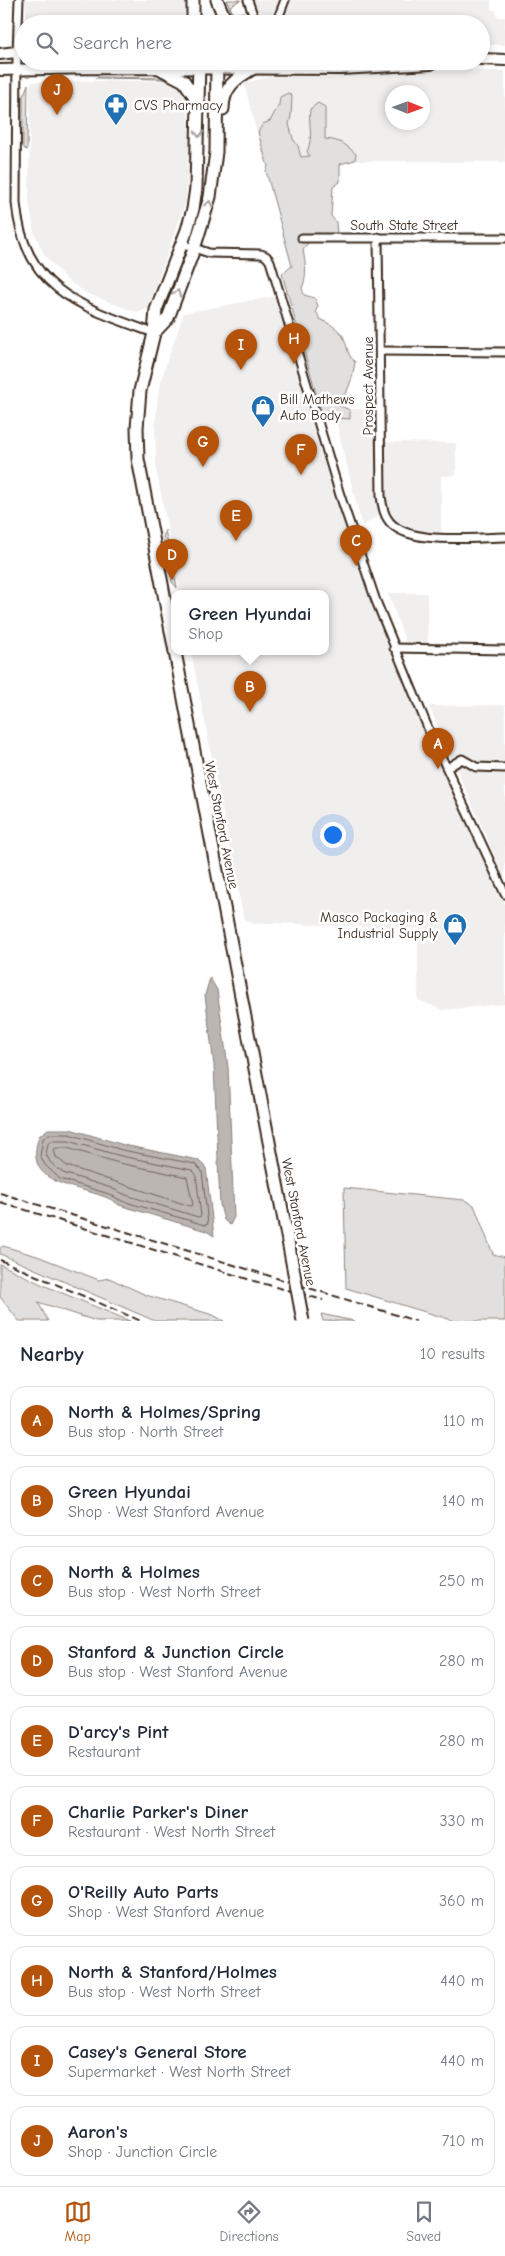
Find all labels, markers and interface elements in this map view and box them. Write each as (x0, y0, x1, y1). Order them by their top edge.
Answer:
search box (15, 15, 490, 70)
icon: search (33, 29, 61, 57)
text: Search here (73, 32, 172, 54)
pin: J (41, 74, 73, 115)
north arrow (385, 85, 430, 130)
pharmacy icon: CVS Pharmacy (103, 92, 129, 126)
place label: CVS Pharmacy (134, 97, 223, 114)
one-way arrow (194, 130, 204, 138)
one-way arrow (203, 199, 214, 208)
street label: South State Street (350, 217, 459, 234)
one-way arrow (171, 289, 182, 298)
pin: H (278, 323, 310, 364)
pin: I (225, 329, 257, 370)
street label: Prospect Avenue (360, 337, 377, 435)
place label: Bill Mathews Auto Body (280, 391, 355, 424)
shop icon: Bill Mathews Auto Body (250, 394, 276, 428)
pin: G (187, 426, 219, 467)
pin: F (285, 434, 317, 475)
pin: E (220, 500, 252, 541)
pin: C (340, 525, 372, 566)
pin: D (156, 539, 188, 580)
popup (171, 590, 329, 655)
text: Green Hyundai (189, 603, 311, 625)
text: Shop (189, 625, 223, 643)
pin: B (234, 671, 266, 712)
pin: A (422, 728, 454, 769)
street label: West Stanford Avenue (201, 760, 242, 890)
your location (320, 822, 346, 848)
place label: Masco Packaging & Industrial Supply (320, 909, 439, 942)
shop icon: Masco Packaging & Industrial Supply (442, 912, 468, 946)
street label: West Stanford Avenue (278, 1157, 319, 1287)
text: Nearby (20, 1342, 84, 1366)
text: 10 results (420, 1345, 485, 1363)
text: North & Holmes/Spring (68, 1401, 262, 1423)
text: A (33, 1412, 41, 1430)
text: 110 m (443, 1412, 484, 1430)
text: Bus stop · North Street (68, 1423, 223, 1441)
text: Green Hyundai (68, 1481, 191, 1503)
text: B (32, 1492, 42, 1510)
text: 140 m (442, 1492, 484, 1510)
text: Shop · West Stanford Avenue (68, 1503, 264, 1521)
text: North & Holmes (68, 1561, 200, 1583)
text: C (32, 1572, 42, 1590)
text: 250 m (439, 1572, 484, 1590)
text: Bus stop · West North Street (68, 1583, 261, 1601)
text: Stanford & Junction Circle (68, 1641, 284, 1663)
text: D (32, 1652, 42, 1670)
text: 280 m (439, 1652, 484, 1670)
text: Bus stop · West Stanford Avenue (68, 1663, 288, 1681)
text: D'arcy's Pint (68, 1721, 169, 1743)
text: E (32, 1732, 42, 1750)
text: 280 m (439, 1732, 484, 1750)
text: Restaurant (68, 1743, 140, 1761)
text: Charlie Parker's Diner (68, 1801, 248, 1823)
text: F (32, 1812, 42, 1830)
text: 330 m (439, 1812, 484, 1830)
text: Restaurant · West North Street (68, 1823, 275, 1841)
text: O'Reilly Auto Parts (68, 1881, 218, 1903)
text: G (31, 1892, 43, 1910)
text: 360 m (439, 1892, 484, 1910)
text: Shop · West Stanford Avenue (68, 1903, 264, 1921)
text: North & Stanford/Holmes (68, 1961, 277, 1983)
text: H (31, 1972, 43, 1990)
text: 440 m (440, 1972, 484, 1990)
text: Bus stop · West North Street (68, 1983, 261, 2001)
text: Casey's General Store (68, 2041, 247, 2063)
text: I (34, 2052, 40, 2070)
text: 440 m (440, 2052, 484, 2070)
text: Supermarket · West North Street (68, 2063, 291, 2081)
text: Aaron's (68, 2121, 128, 2143)
text: J (33, 2132, 41, 2150)
text: 710 m (442, 2132, 484, 2150)
text: Shop · Junction Circle (68, 2143, 217, 2161)
tab: Map (64, 2198, 92, 2245)
tab: Directions (219, 2198, 279, 2245)
tab: Saved (406, 2198, 441, 2245)

